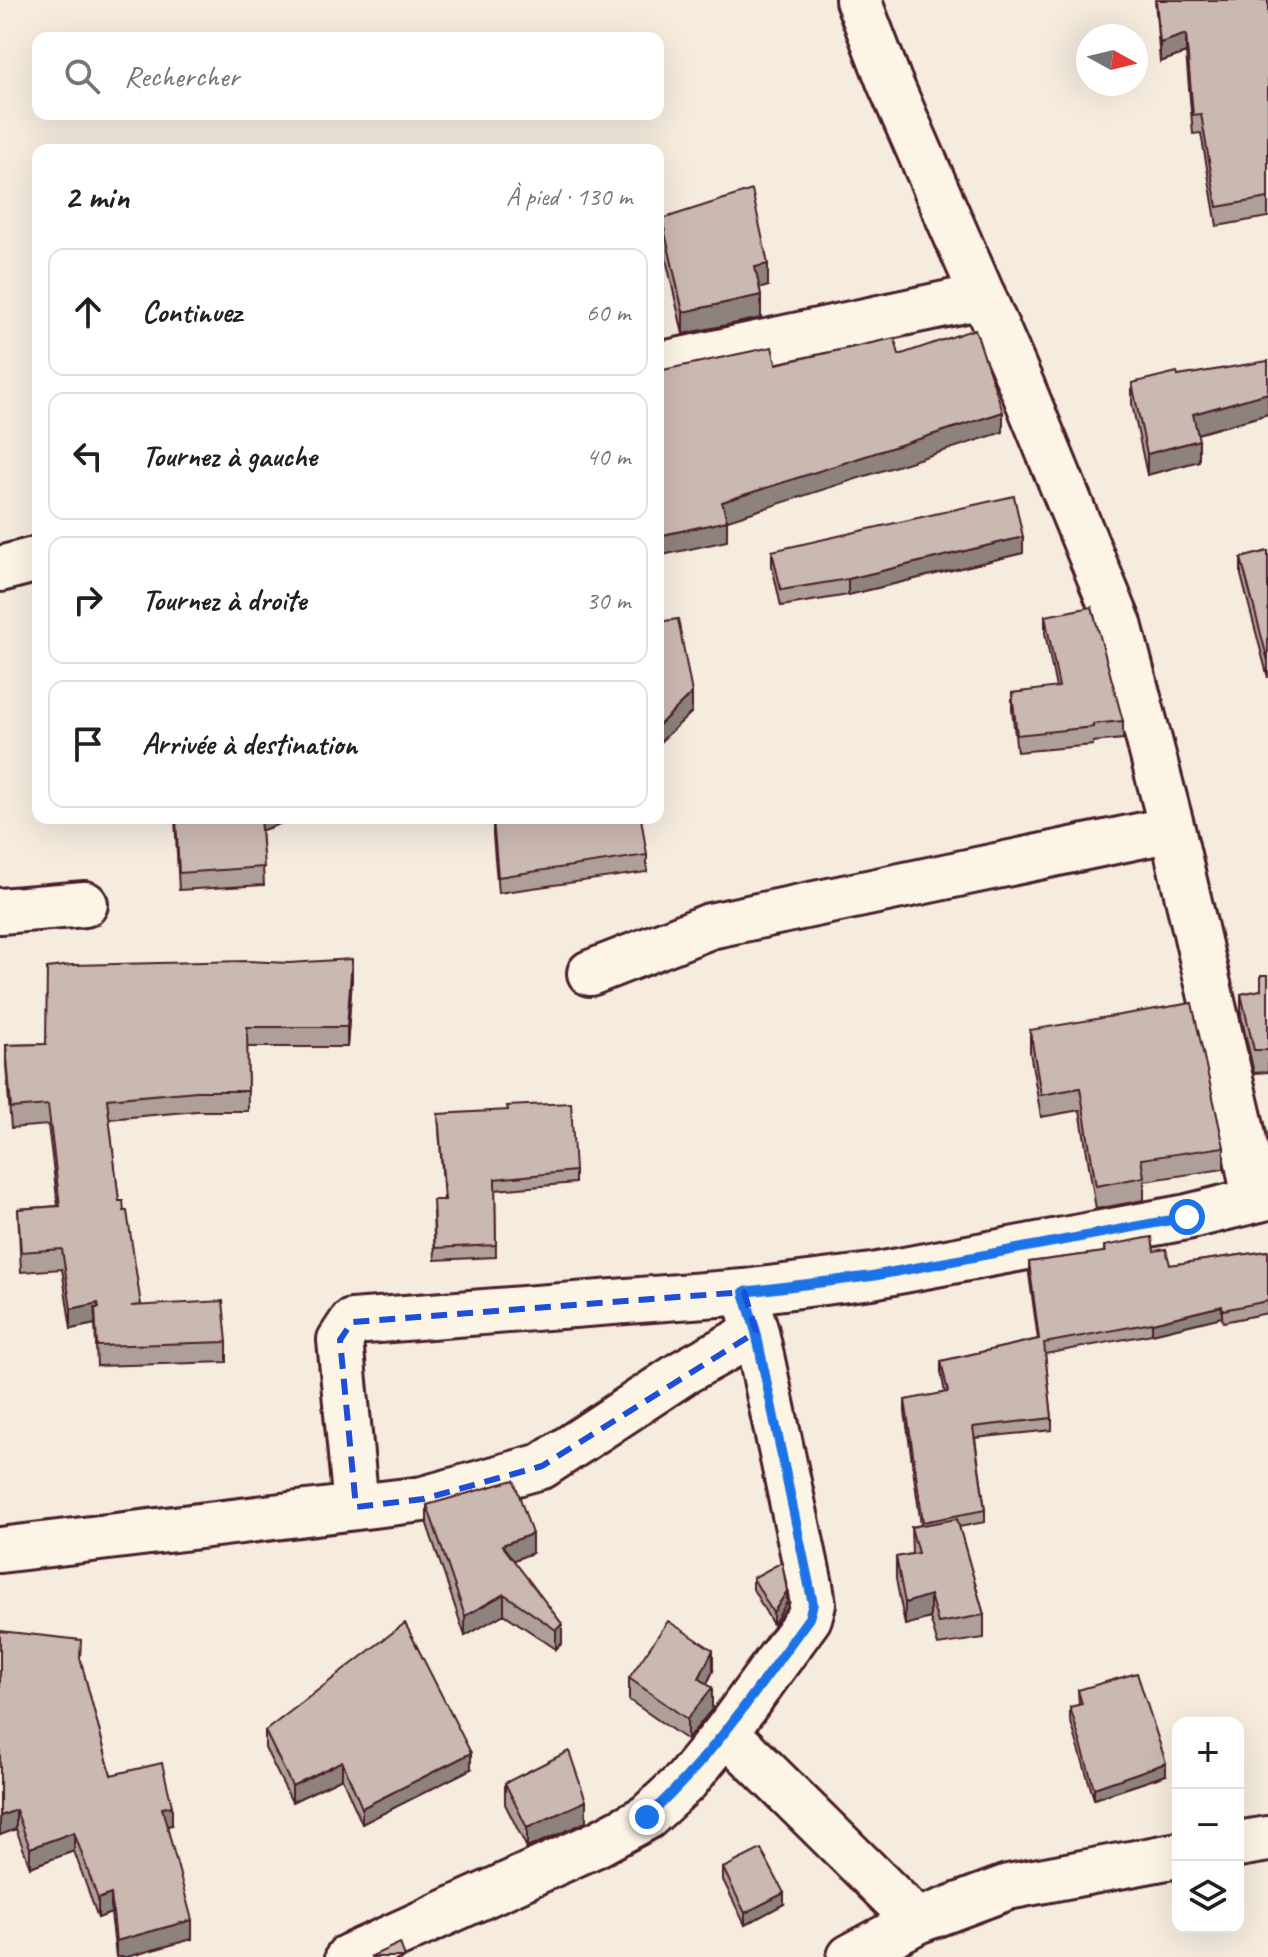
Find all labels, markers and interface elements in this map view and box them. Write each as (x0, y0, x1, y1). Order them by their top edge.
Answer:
north arrow (1076, 24, 1148, 96)
search box (32, 32, 664, 120)
icon: search (60, 54, 104, 98)
text: Rechercher (124, 57, 239, 95)
text: 2 min (64, 175, 129, 218)
text: À pied · 130 m (506, 180, 632, 213)
icon: ahead (66, 290, 110, 334)
text: Continuez (142, 293, 241, 331)
text: 60 m (586, 296, 630, 329)
icon: left (66, 434, 110, 478)
text: Tournez à gauche (142, 437, 317, 475)
text: 40 m (586, 440, 630, 473)
icon: right (66, 578, 110, 622)
text: Tournez à droite (142, 581, 306, 619)
text: 30 m (586, 584, 630, 617)
icon: arrive (66, 722, 110, 766)
text: Arrivée à destination (142, 725, 357, 763)
route start (1169, 1199, 1205, 1235)
map controls (1172, 1717, 1244, 1933)
button: + (1172, 1717, 1244, 1789)
button: − (1172, 1789, 1244, 1861)
route end (629, 1799, 665, 1835)
button: layers (1172, 1861, 1244, 1933)

